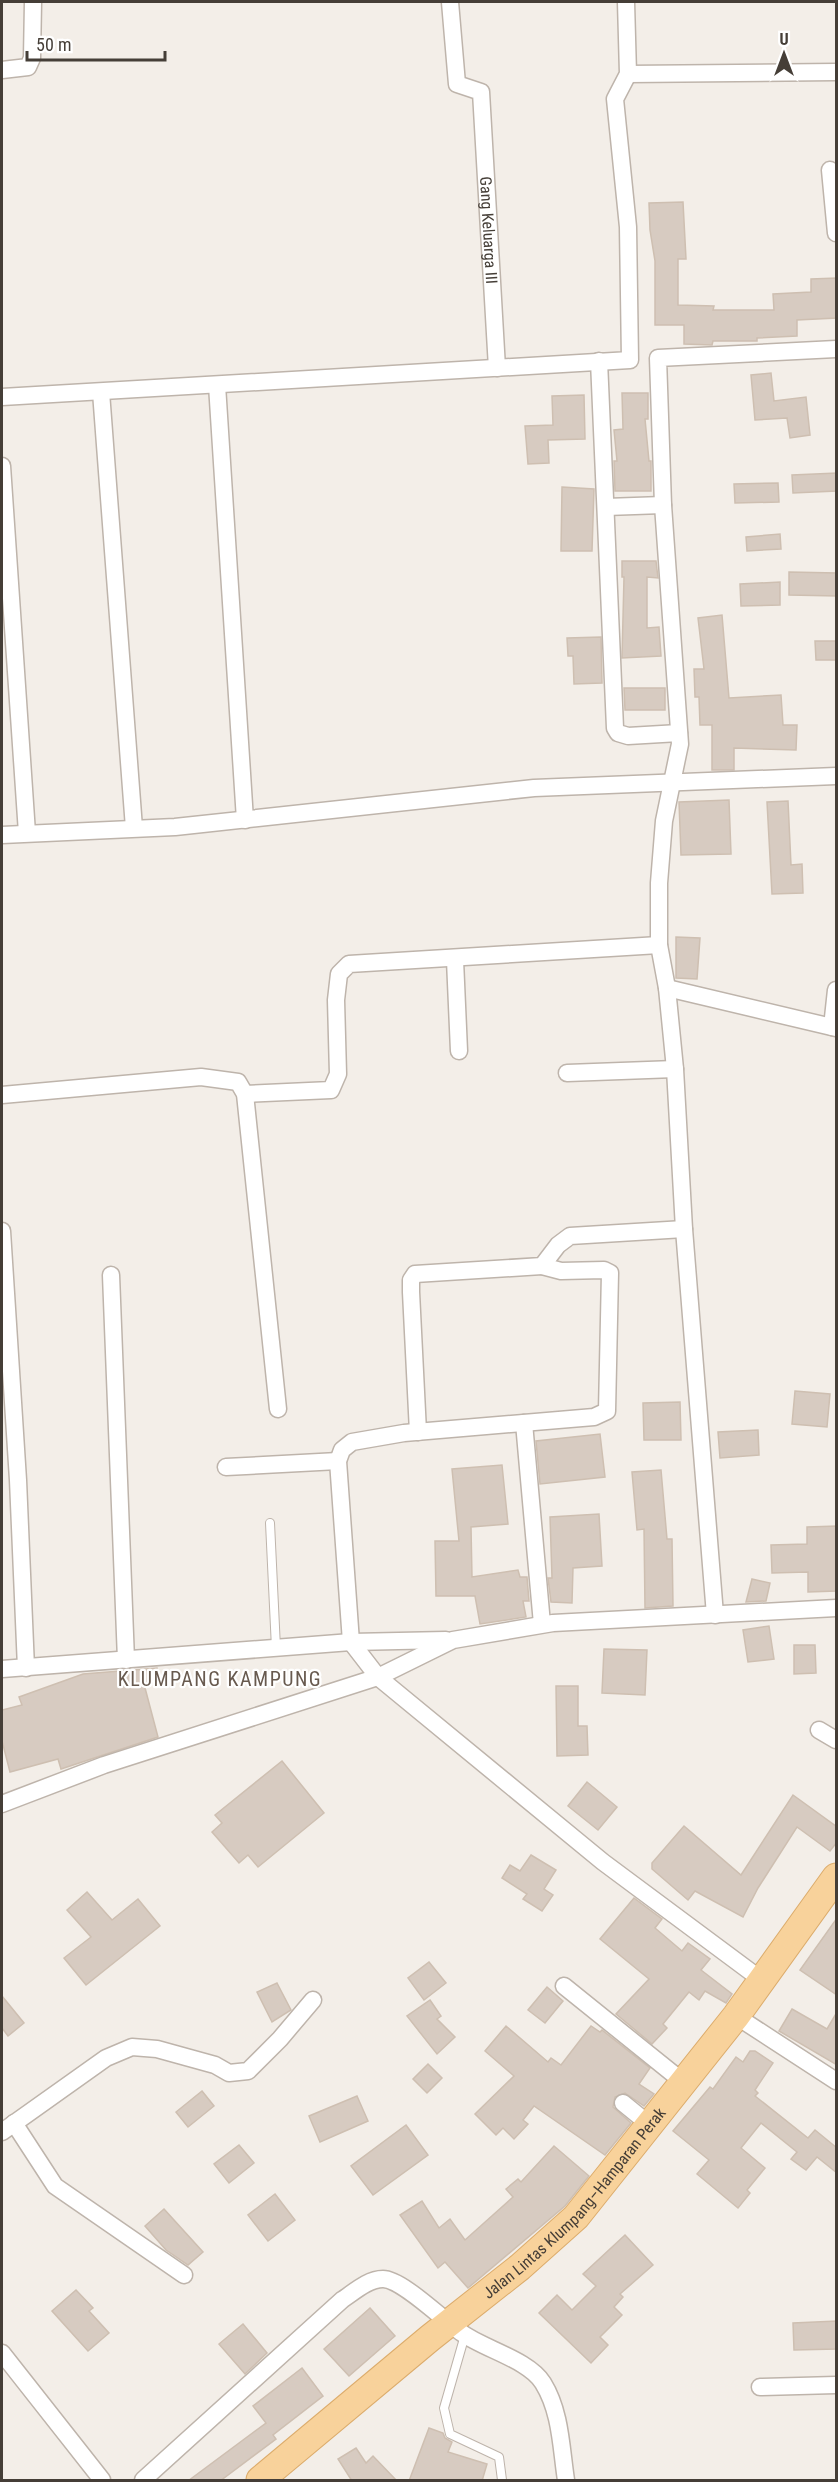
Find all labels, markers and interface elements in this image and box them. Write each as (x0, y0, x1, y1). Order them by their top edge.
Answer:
scale bar (27, 24, 165, 62)
north arrow (754, 24, 814, 84)
text: U (779, 30, 789, 49)
text: 50 m (36, 34, 71, 55)
street label: Gang Keluarga III (476, 176, 501, 284)
district label: KLUMPANG KAMPUNG (118, 1667, 322, 1691)
street label: Jalan Lintas Klumpang–Hamparan Perak (479, 2103, 670, 2303)

